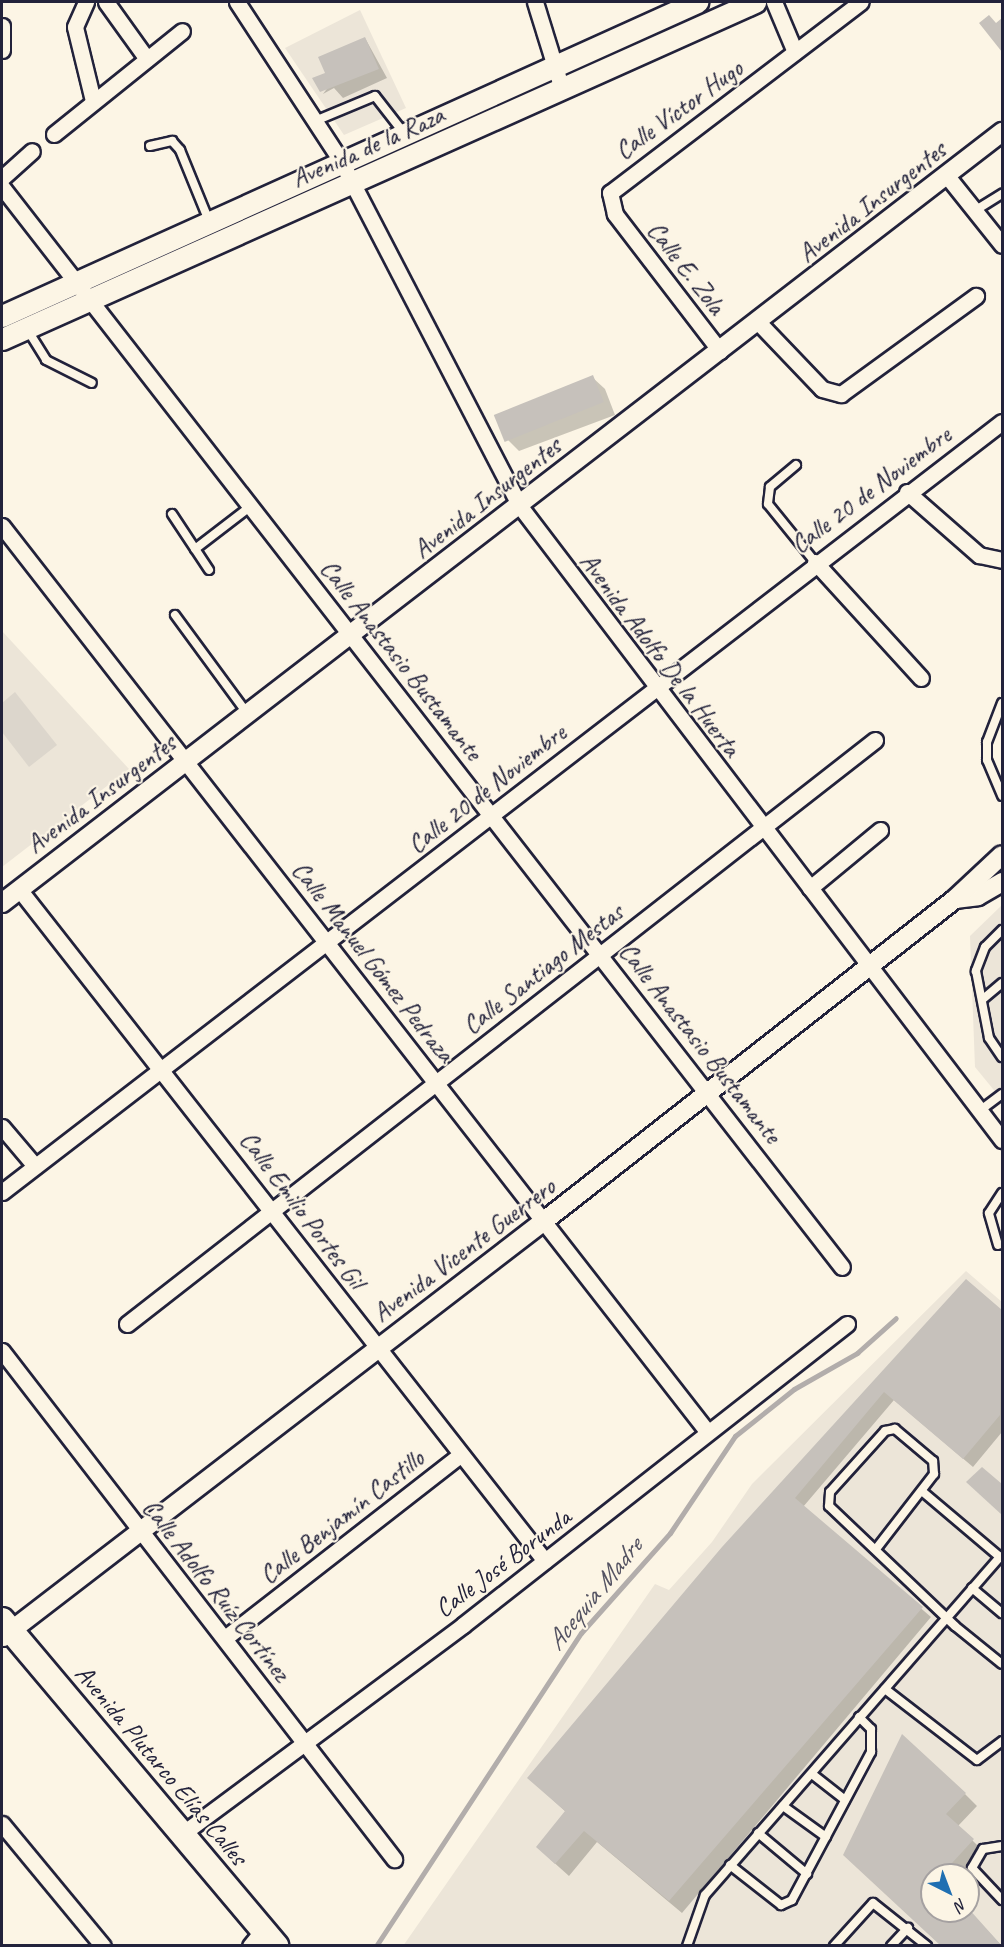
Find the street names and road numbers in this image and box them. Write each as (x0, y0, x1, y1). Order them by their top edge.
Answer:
street label: Calle Víctor Hugo (609, 53, 749, 167)
street label: Avenida de la Raza (287, 99, 449, 195)
street label: Avenida Insurgentes (792, 135, 952, 269)
street label: Calle E. Zola (640, 215, 732, 321)
street label: Calle 20 de Noviembre (784, 419, 958, 561)
street label: Avenida Insurgentes (407, 431, 567, 565)
street label: Avenida Adolfo De la Huerta (573, 547, 747, 763)
street label: Calle Anastasio Bustamante (313, 554, 489, 766)
street label: Calle 20 de Noviembre (401, 717, 573, 861)
street label: Avenida Insurgentes (20, 728, 182, 860)
street label: Calle Manuel Gómez Pedraza (285, 856, 461, 1068)
street label: Calle Santiago Mestas (456, 897, 630, 1041)
street label: Calle Anastasio Bustamante (612, 937, 788, 1149)
street label: Calle Emilio Portes Gil (233, 1125, 371, 1295)
street label: Avenida Vicente Guerrero (367, 1171, 561, 1329)
street label: Calle Benjamín Castillo (254, 1444, 430, 1590)
street label: Calle Adolfo Ruíz Cortínez (135, 1493, 297, 1687)
street label: Calle José Borunda (429, 1502, 577, 1624)
street label: Avenida Plutarco Elías Calles (68, 1658, 254, 1872)

